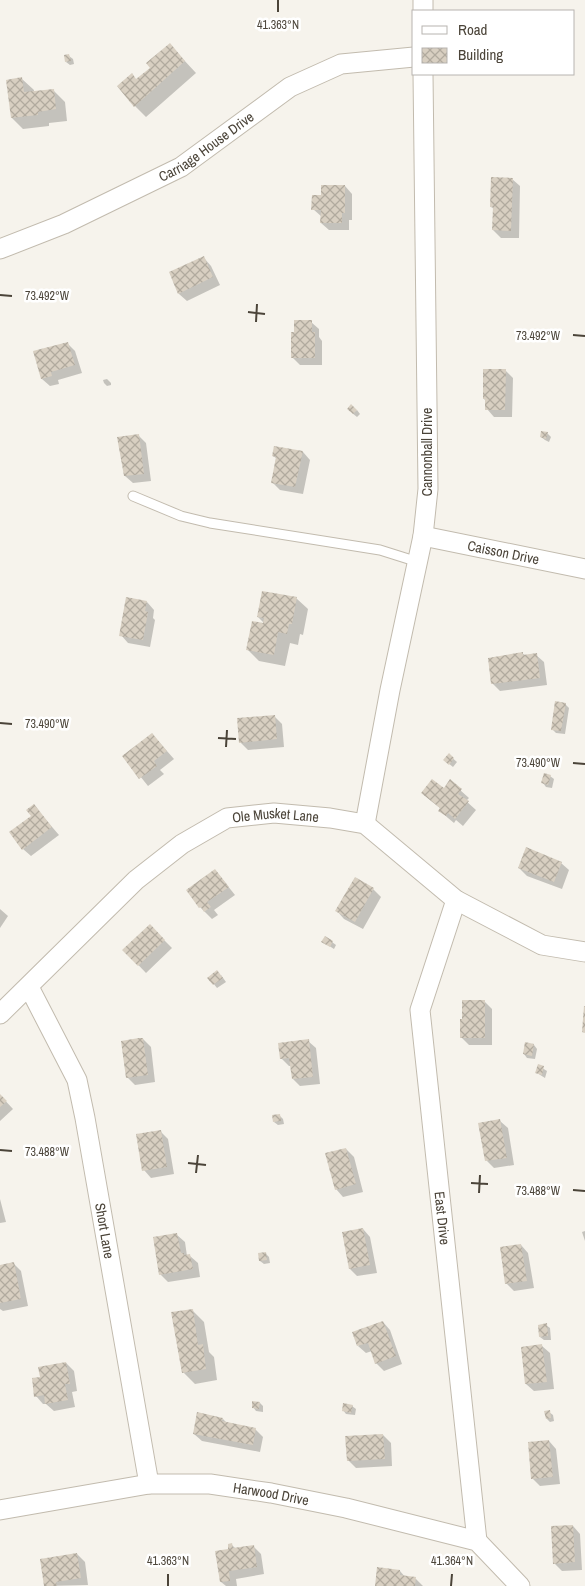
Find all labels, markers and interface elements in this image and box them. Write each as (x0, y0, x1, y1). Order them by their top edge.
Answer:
legend (412, 10, 575, 75)
text: 41.363°N (257, 17, 299, 33)
text: Road (458, 19, 487, 40)
text: Building (458, 44, 503, 65)
street label: Carriage House Drive (156, 108, 257, 185)
text: 73.492°W (25, 288, 70, 304)
text: 73.492°W (516, 328, 561, 344)
street label: Cannonball Drive (418, 408, 436, 496)
street label: Caisson Drive (466, 536, 541, 568)
text: 73.490°W (25, 716, 70, 732)
text: 73.490°W (516, 755, 561, 771)
street label: Ole Musket Lane (231, 804, 320, 826)
text: 73.488°W (25, 1144, 70, 1160)
text: 73.488°W (516, 1183, 561, 1199)
street label: East Drive (431, 1190, 454, 1246)
street label: Short Lane (91, 1202, 118, 1260)
street label: Harwood Drive (232, 1479, 310, 1509)
text: 41.363°N (147, 1553, 189, 1569)
text: 41.364°N (431, 1553, 473, 1569)

